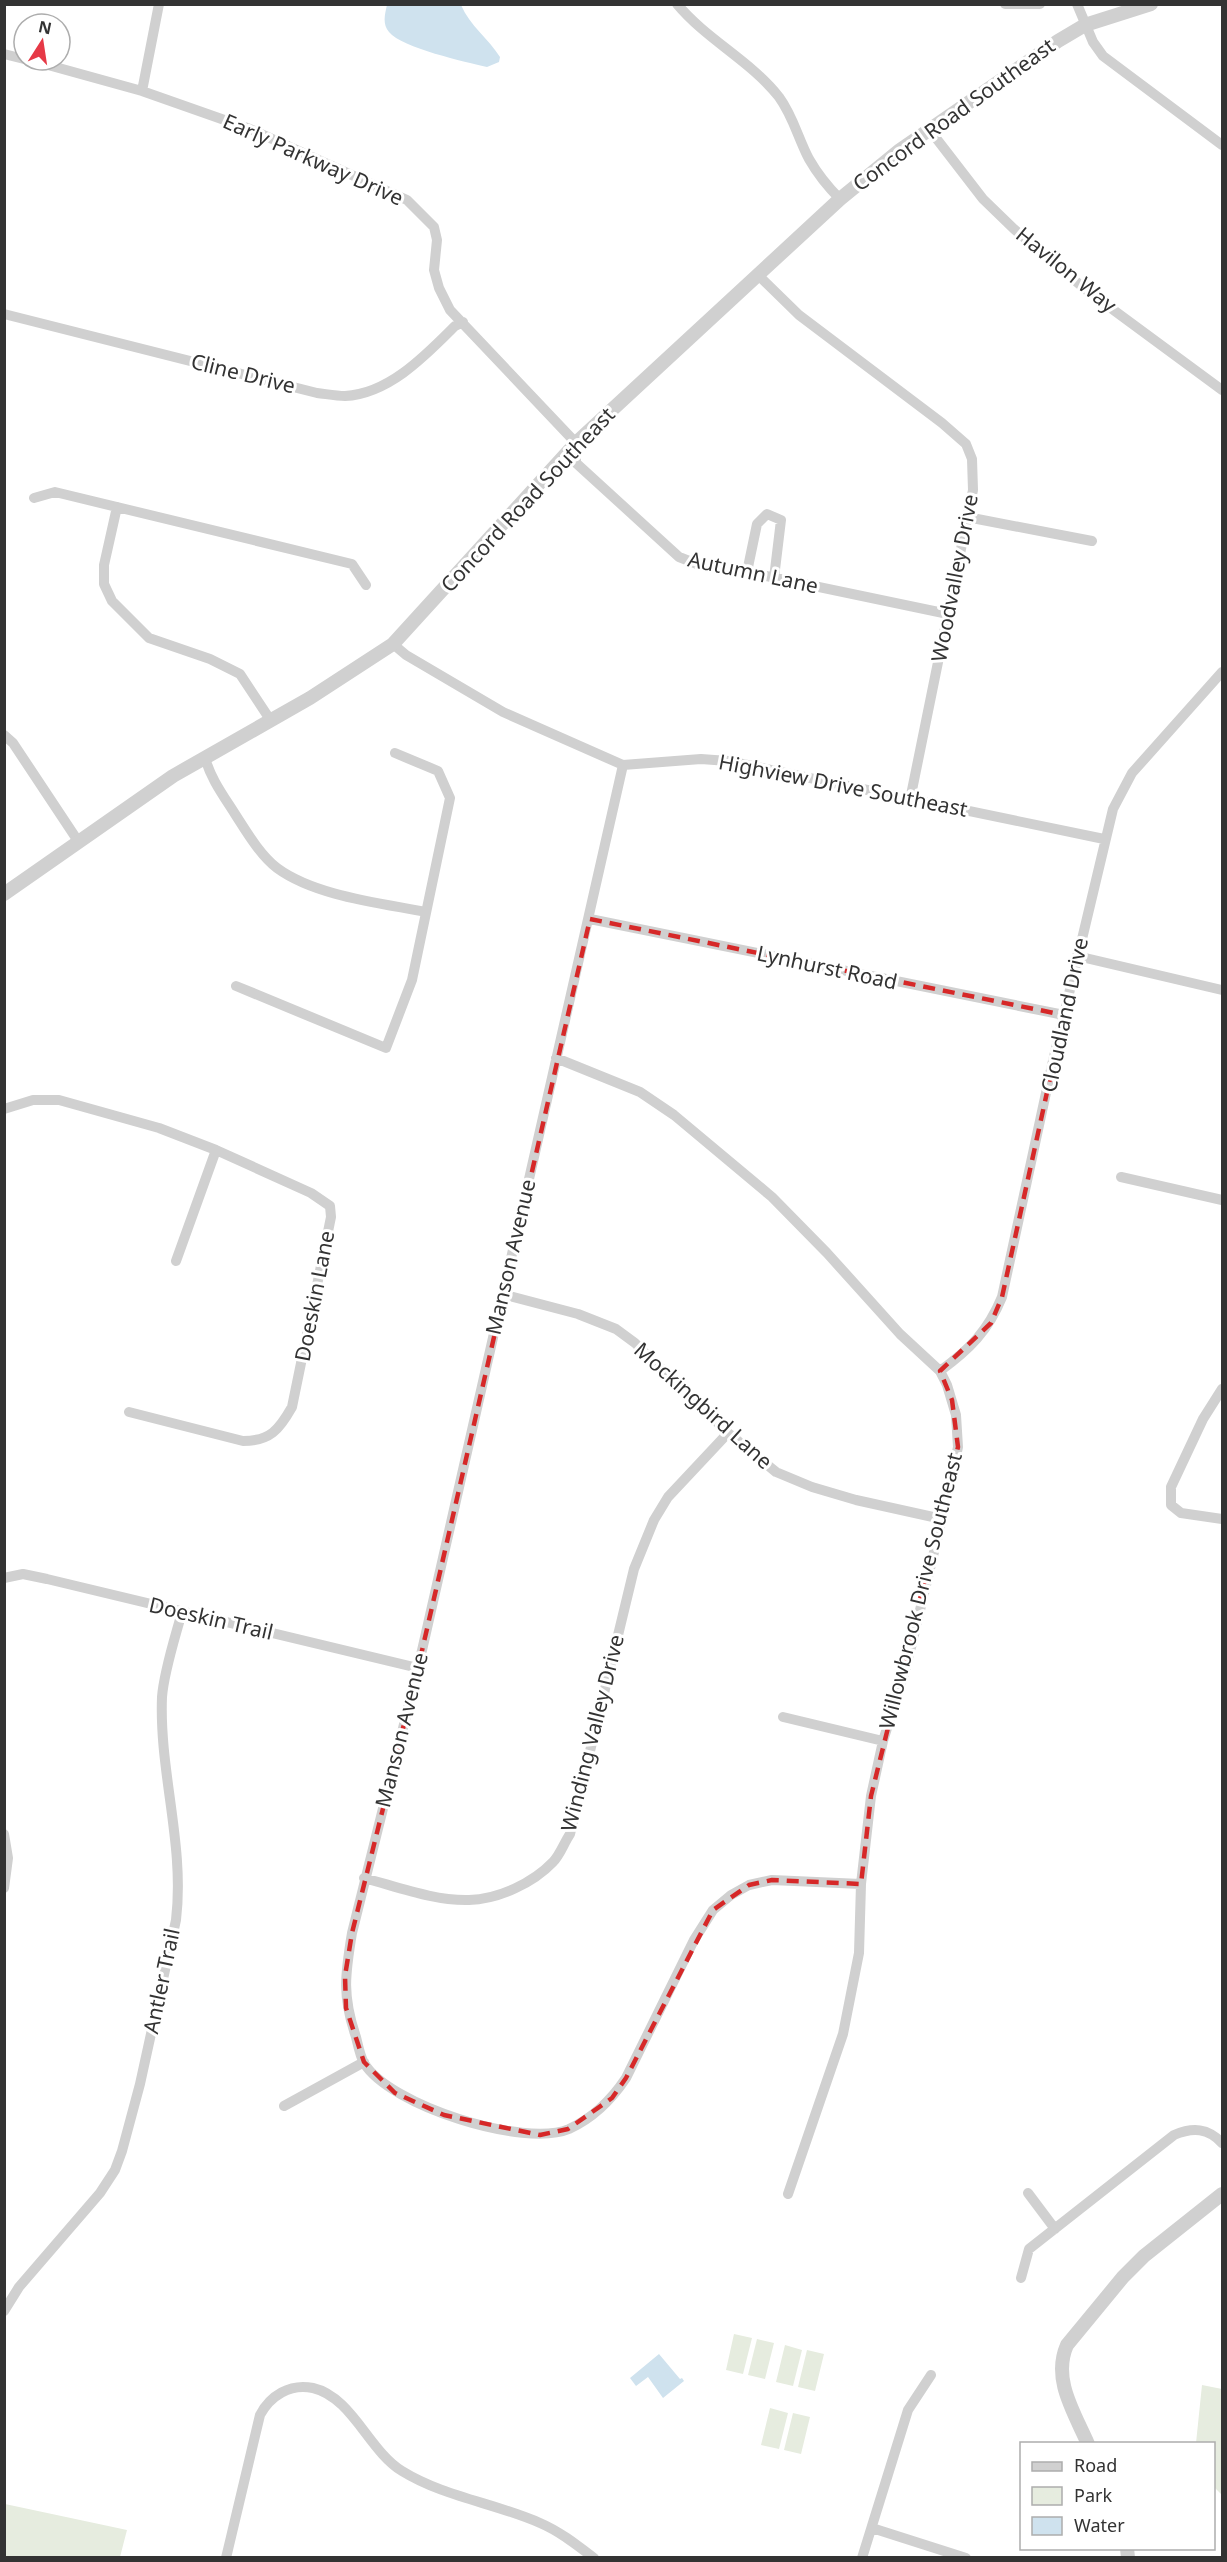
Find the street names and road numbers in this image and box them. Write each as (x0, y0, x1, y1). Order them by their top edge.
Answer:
street label: Concord Road Southeast (847, 31, 1060, 197)
street label: Early Parkway Drive (219, 107, 408, 211)
street label: Havilon Way (1011, 220, 1123, 319)
street label: Cline Drive (188, 347, 298, 399)
street label: Concord Road Southeast (434, 400, 621, 598)
street label: Woodvalley Drive (924, 492, 984, 664)
street label: Autumn Lane (685, 545, 821, 600)
street label: Highview Drive Southeast (716, 747, 970, 823)
street label: Cloudland Drive (1034, 935, 1094, 1095)
street label: Lynhurst Road (754, 938, 900, 996)
street label: Manson Avenue (479, 1176, 542, 1337)
street label: Doeskin Lane (288, 1228, 340, 1364)
street label: Mockingbird Lane (629, 1336, 779, 1475)
street label: Willowbrook Drive Southeast (872, 1449, 968, 1732)
street label: Doeskin Trail (146, 1590, 276, 1646)
street label: Winding Valley Drive (554, 1631, 630, 1834)
street label: Manson Avenue (368, 1649, 434, 1810)
street label: Antler Trail (136, 1926, 186, 2036)

